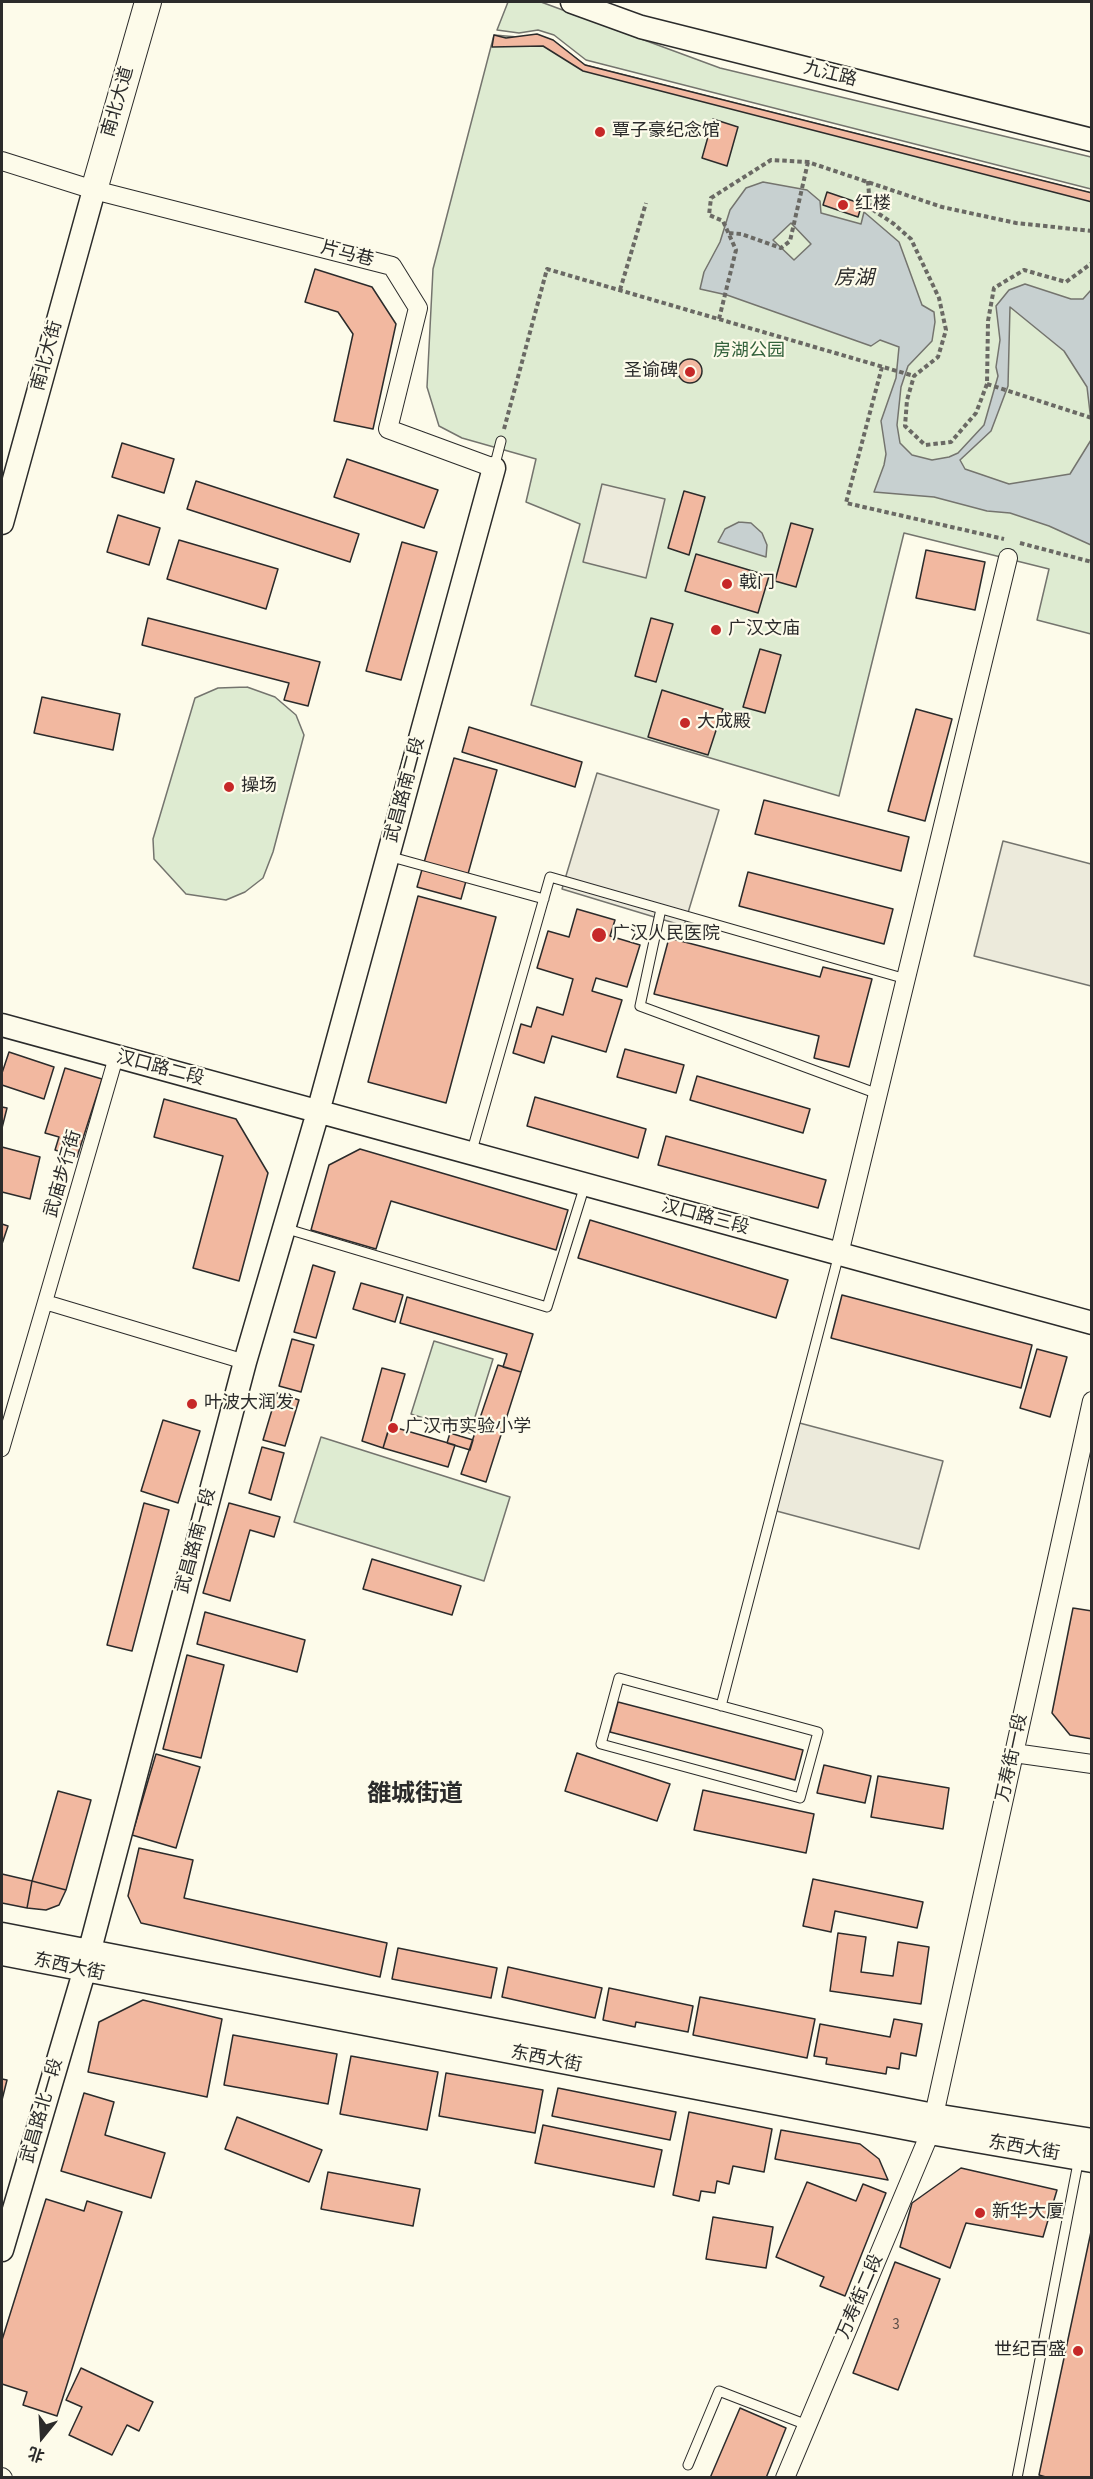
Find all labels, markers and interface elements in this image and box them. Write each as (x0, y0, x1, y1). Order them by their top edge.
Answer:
street label: 九江路 (801, 58, 859, 92)
street label: 南北大道 (99, 64, 139, 140)
place label: 覃子豪纪念馆 (612, 121, 720, 143)
marker: 覃子豪纪念馆 (593, 125, 607, 139)
place label: 红楼 (855, 194, 891, 216)
marker: 红楼 (836, 198, 850, 212)
street label: 片马巷 (318, 238, 376, 272)
water label: 房湖 (834, 268, 874, 292)
street label: 南北大街 (28, 318, 68, 394)
park label: 房湖公园 (713, 341, 785, 363)
place label: 圣谕碑 (624, 361, 678, 383)
marker: 圣谕碑 (683, 365, 697, 379)
place label: 戟门 (739, 573, 775, 595)
marker: 戟门 (720, 577, 734, 591)
place label: 广汉文庙 (728, 619, 800, 641)
marker: 广汉文庙 (709, 623, 723, 637)
place label: 大成殿 (697, 712, 751, 734)
marker: 大成殿 (678, 716, 692, 730)
street label: 武昌路南二段 (382, 735, 430, 845)
place label: 操场 (241, 776, 277, 798)
marker: 操场 (222, 780, 236, 794)
place label: 广汉人民医院 (612, 924, 720, 946)
marker: 广汉人民医院 (590, 926, 608, 944)
street label: 汉口路二段 (114, 1047, 206, 1091)
street label: 武庙步行街 (41, 1128, 87, 1220)
street label: 汉口路三段 (659, 1196, 751, 1240)
place label: 叶波大润发 (204, 1393, 294, 1415)
marker: 叶波大润发 (185, 1397, 199, 1411)
place label: 广汉市实验小学 (405, 1417, 531, 1439)
marker: 广汉市实验小学 (386, 1421, 400, 1435)
street label: 武昌路南一段 (173, 1486, 221, 1596)
street label: 万寿街一段 (993, 1712, 1033, 1804)
district label: 雒城街道 (367, 1782, 463, 1810)
street label: 东西大街 (32, 1950, 106, 1986)
street label: 东西大街 (509, 2043, 583, 2077)
street label: 武昌路北一段 (18, 2056, 68, 2166)
street label: 东西大街 (987, 2132, 1061, 2166)
place label: 新华大厦 (992, 2202, 1064, 2224)
marker: 新华大厦 (973, 2206, 987, 2220)
street label: 万寿街二段 (833, 2251, 889, 2343)
house number: 3 (892, 2317, 900, 2335)
place label: 世纪百盛 (994, 2340, 1066, 2362)
marker: 世纪百盛 (1071, 2344, 1085, 2358)
north arrow (12, 2407, 72, 2467)
text: 北 (25, 2441, 47, 2467)

